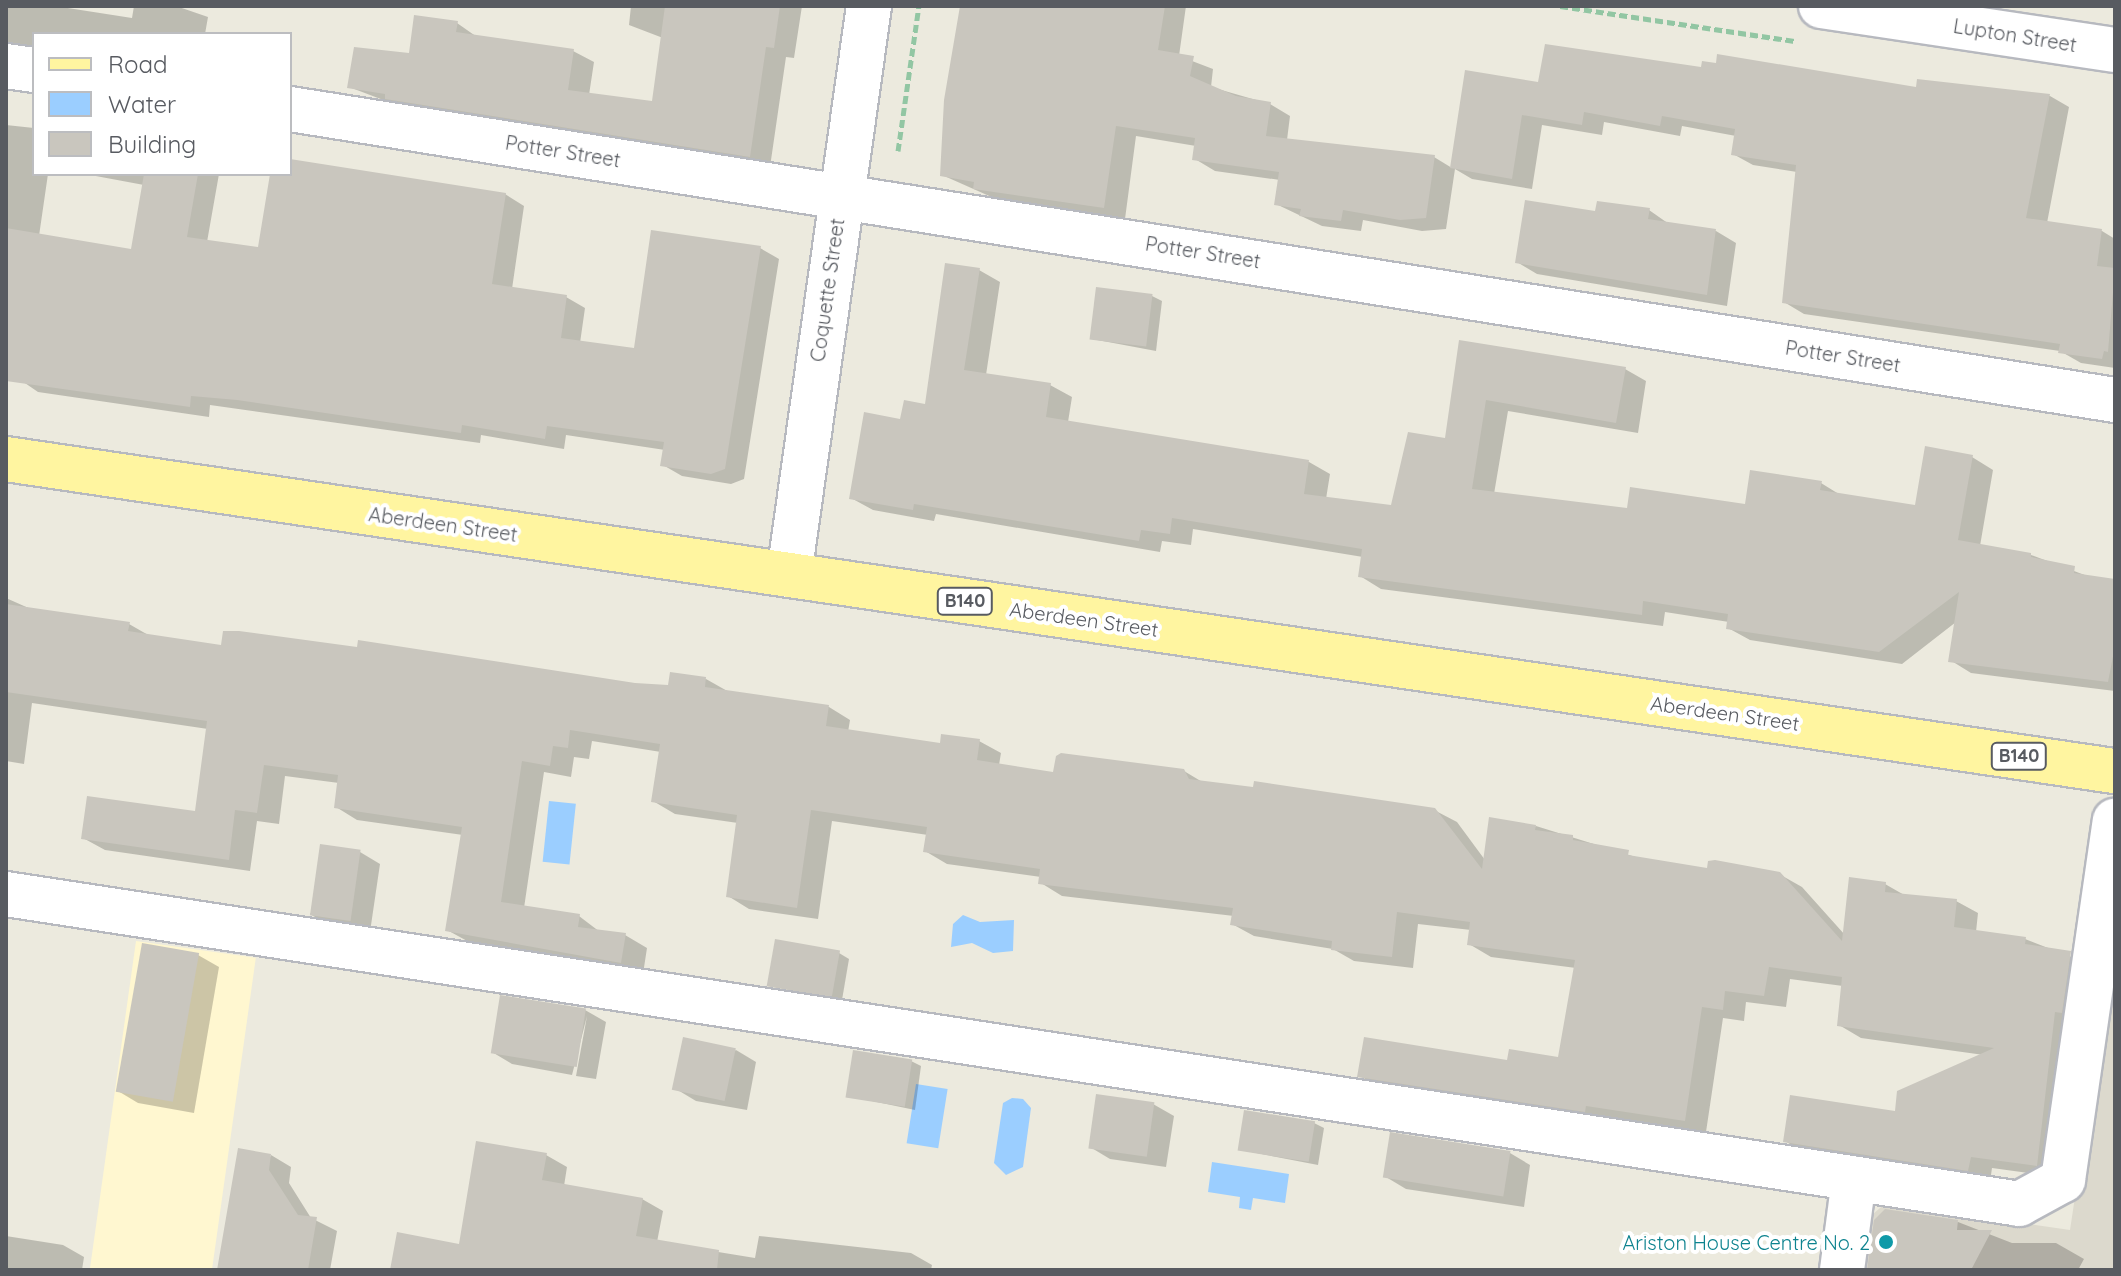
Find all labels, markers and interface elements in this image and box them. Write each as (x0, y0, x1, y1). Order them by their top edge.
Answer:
street label: Lupton Street (1952, 13, 2078, 57)
legend (32, 32, 292, 176)
text: Road (108, 49, 168, 79)
text: Water (108, 89, 176, 119)
text: Building (108, 129, 196, 159)
street label: Potter Street (504, 130, 622, 172)
street label: Coquette Street (805, 217, 849, 363)
street label: Potter Street (1144, 231, 1262, 273)
street label: Potter Street (1784, 335, 1902, 377)
street label: Aberdeen Street (367, 502, 519, 546)
road number: B140 (935, 587, 995, 615)
street label: Aberdeen Street (1008, 597, 1160, 641)
street label: Aberdeen Street (1649, 691, 1801, 735)
road number: B140 (1989, 742, 2049, 770)
place label: Ariston House Centre No. 2 (1622, 1230, 1870, 1254)
marker: Ariston House Centre No. 2 (1877, 1233, 1895, 1251)

